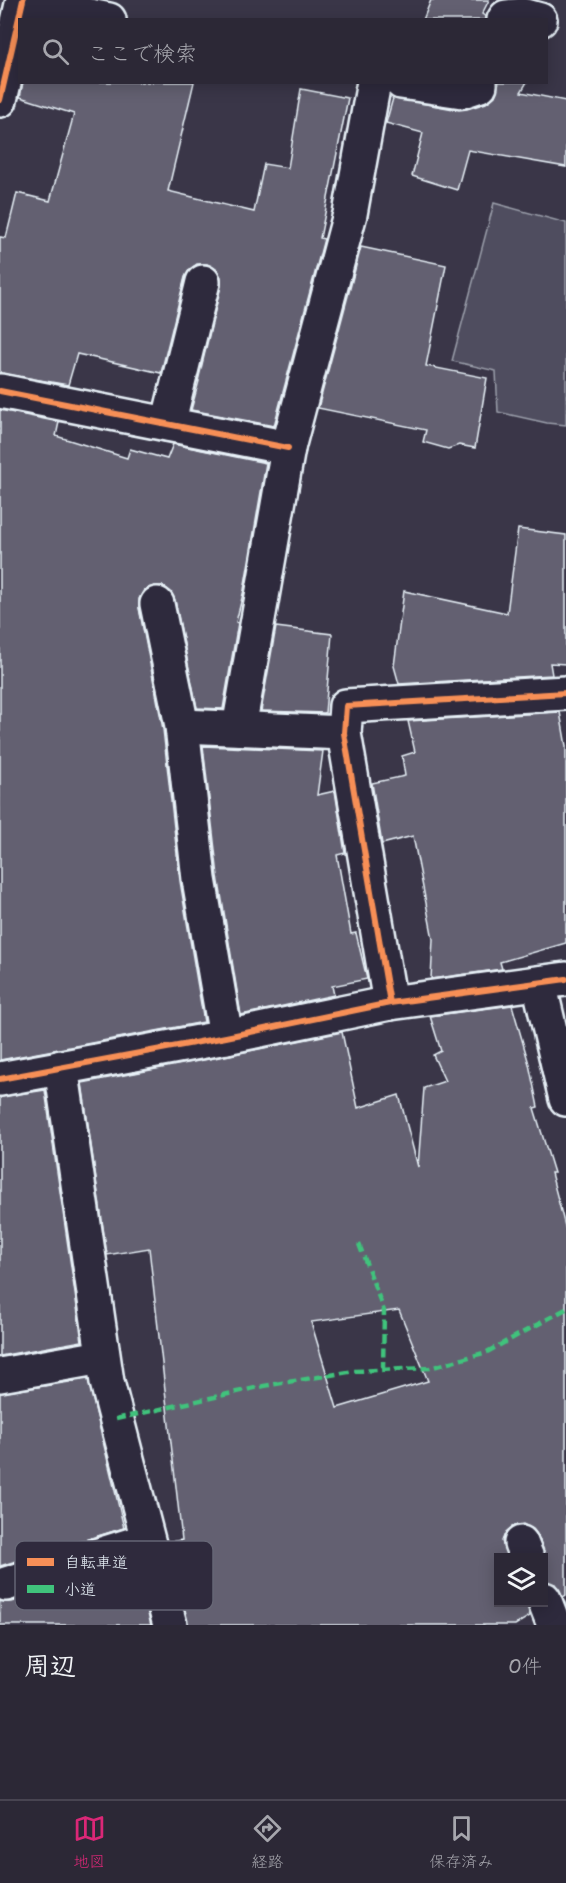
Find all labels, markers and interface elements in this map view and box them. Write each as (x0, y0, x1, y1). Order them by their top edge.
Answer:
search box (18, 18, 548, 84)
icon: search (39, 35, 72, 68)
text: ここで検索 (87, 39, 197, 68)
legend (15, 1541, 213, 1610)
text: 自転車道 (64, 1552, 128, 1573)
map controls (494, 1553, 548, 1607)
button: layers (494, 1553, 548, 1607)
text: 小道 (64, 1579, 96, 1600)
text: 周辺 (24, 1648, 76, 1683)
text: 0件 (508, 1653, 542, 1679)
tab: 地図 (73, 1812, 106, 1872)
tab: 経路 (251, 1812, 284, 1872)
tab: 保存済み (429, 1812, 493, 1872)

